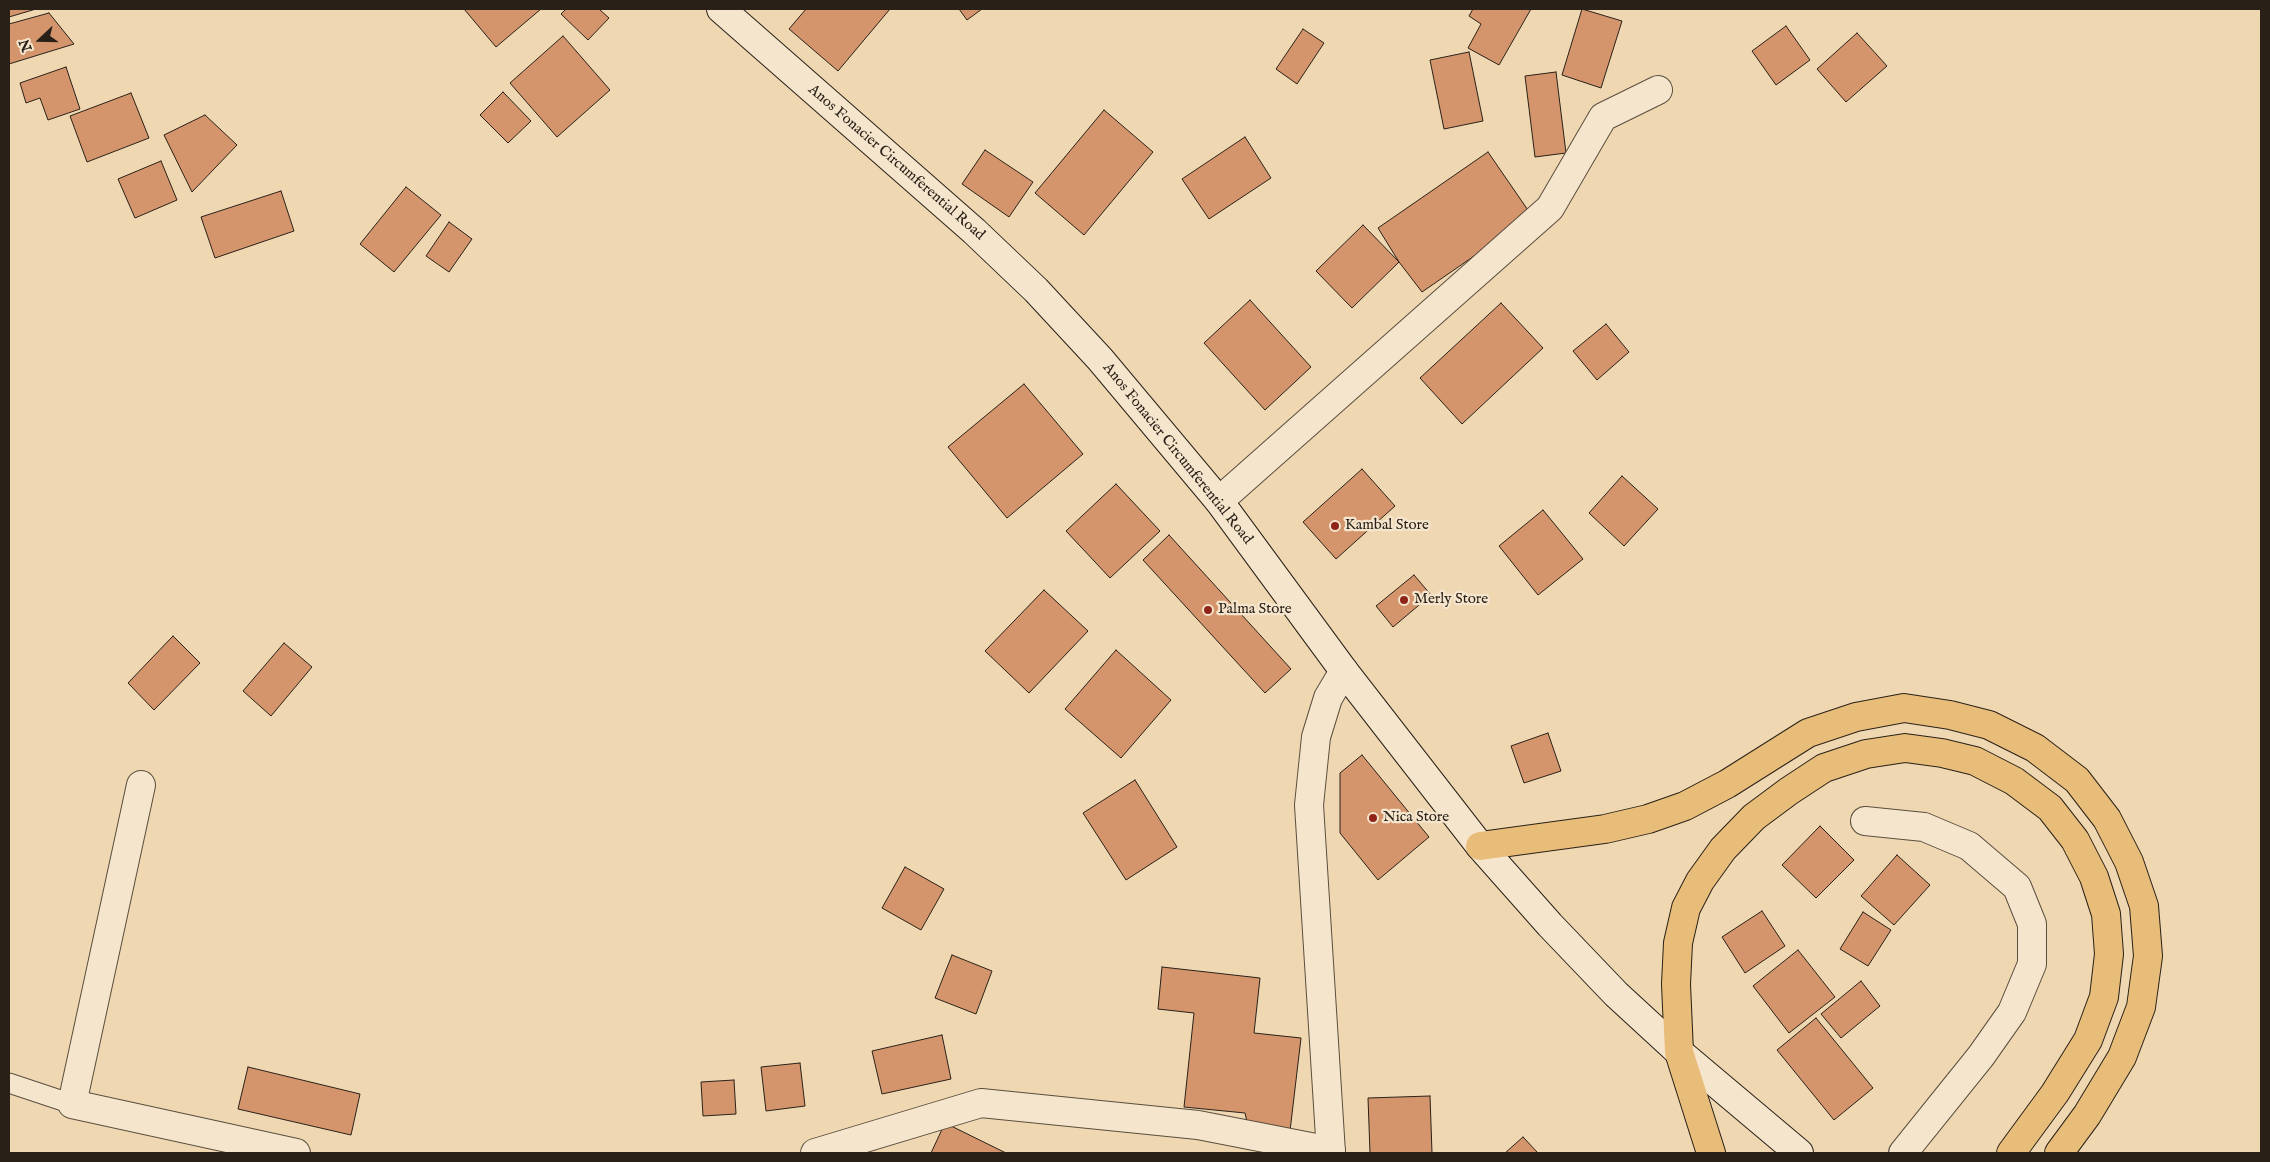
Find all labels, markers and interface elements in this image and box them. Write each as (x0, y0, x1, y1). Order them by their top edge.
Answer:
north arrow (15, 15, 65, 65)
text: N (15, 36, 37, 54)
street label: Anos Fonacier Circumferential Road (804, 81, 988, 245)
street label: Anos Fonacier Circumferential Road (1098, 360, 1256, 548)
place label: Kambal Store (1345, 517, 1429, 535)
marker: Kambal Store (1329, 520, 1341, 532)
place label: Merly Store (1414, 591, 1488, 609)
marker: Merly Store (1398, 594, 1410, 606)
place label: Palma Store (1218, 601, 1292, 619)
marker: Palma Store (1202, 604, 1214, 616)
place label: Nica Store (1383, 809, 1449, 827)
marker: Nica Store (1367, 812, 1379, 824)

